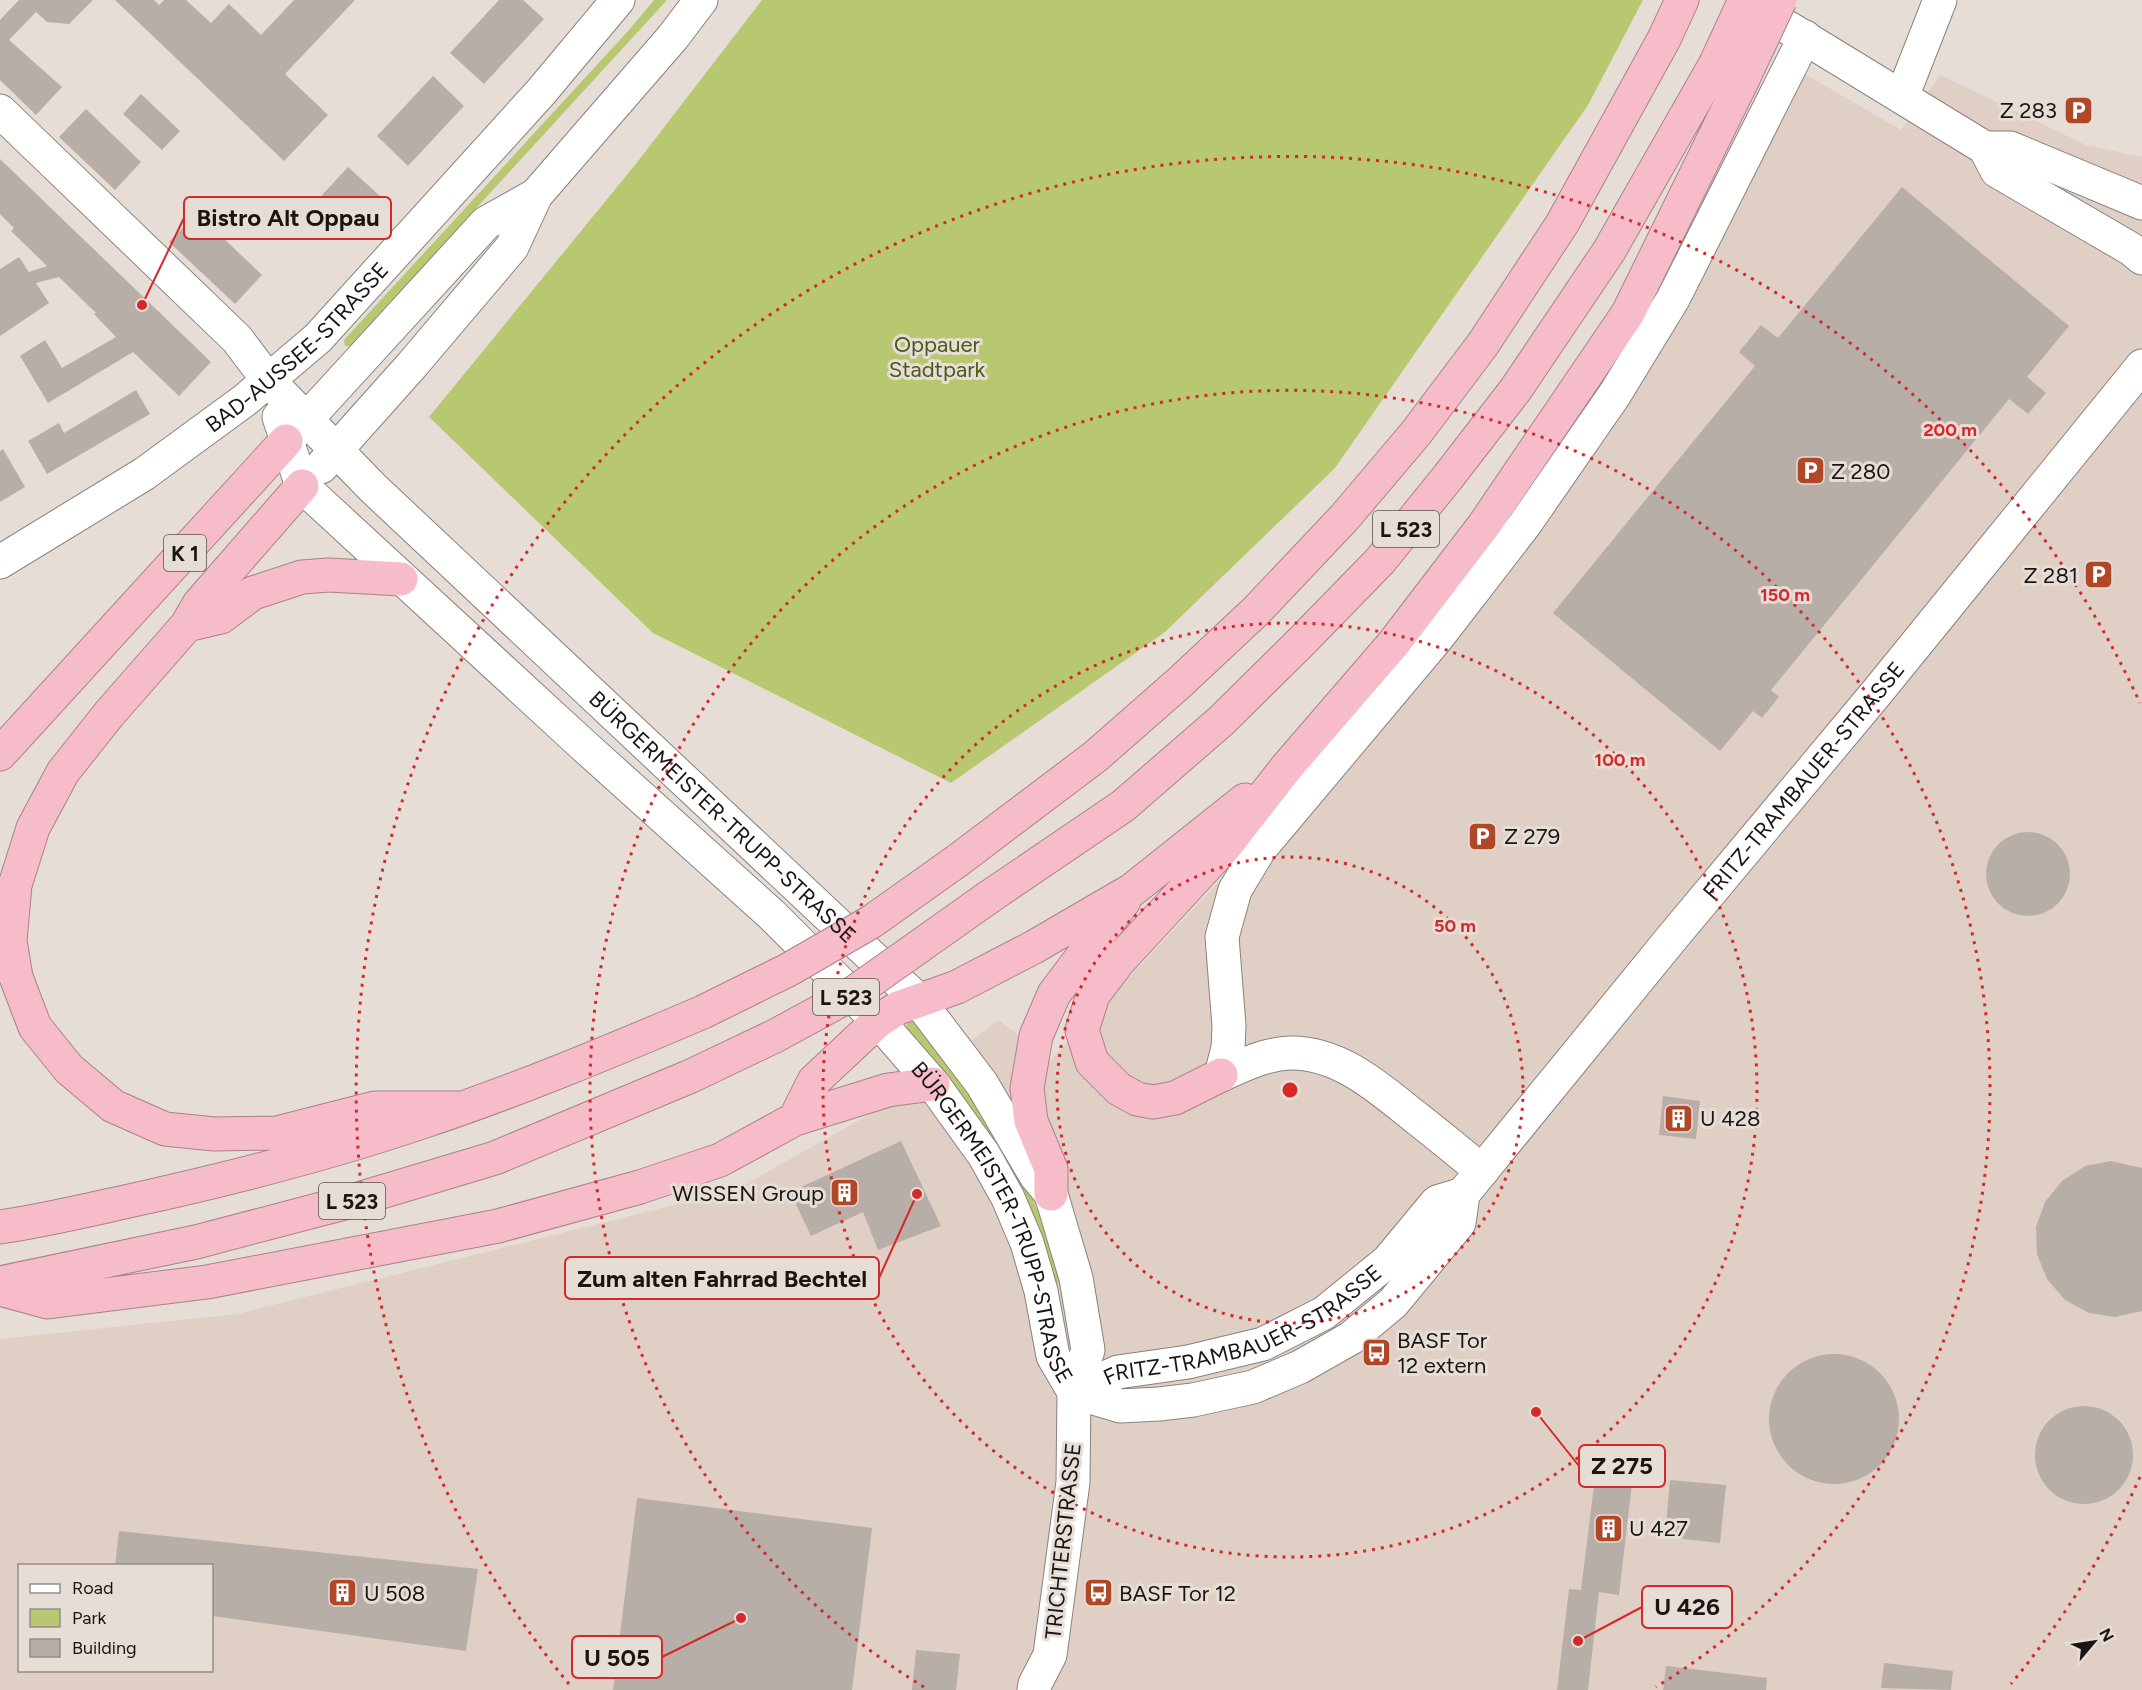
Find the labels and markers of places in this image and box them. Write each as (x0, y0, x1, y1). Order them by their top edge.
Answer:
parking icon: Z 283 (2062, 94, 2094, 126)
place label: Z 283 (2000, 97, 2057, 124)
callout: Bistro Alt Oppau (184, 197, 391, 239)
parking icon: Z 280 (1794, 455, 1826, 487)
place label: Z 280 (1831, 458, 1890, 485)
parking icon: Z 281 (2083, 559, 2115, 591)
place label: Z 281 (2024, 562, 2078, 589)
parking icon: Z 279 (1467, 820, 1499, 852)
place label: Z 279 (1504, 823, 1560, 850)
centre of rings (1280, 1080, 1300, 1100)
building icon: U 428 (1663, 1102, 1695, 1134)
place label: U 428 (1700, 1105, 1760, 1132)
building icon: WISSEN Group (829, 1177, 861, 1209)
place label: WISSEN Group (672, 1180, 824, 1207)
callout: Zum alten Fahrrad Bechtel (565, 1257, 879, 1299)
place label: BASF Tor 12 extern (1397, 1327, 1488, 1379)
bus stop icon: BASF Tor 12 extern (1360, 1337, 1392, 1369)
callout: Z 275 (1579, 1445, 1665, 1487)
building icon: U 427 (1592, 1512, 1624, 1544)
place label: U 427 (1629, 1515, 1688, 1542)
building icon: U 508 (327, 1577, 359, 1609)
bus stop icon: BASF Tor 12 (1082, 1577, 1114, 1609)
place label: U 508 (364, 1580, 425, 1607)
place label: BASF Tor 12 (1119, 1580, 1236, 1607)
callout: U 426 (1642, 1586, 1732, 1628)
callout: U 505 (572, 1636, 662, 1678)

